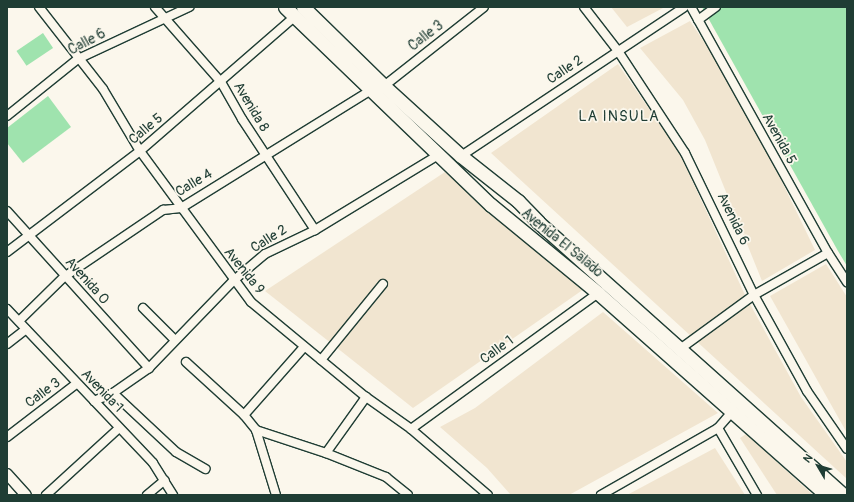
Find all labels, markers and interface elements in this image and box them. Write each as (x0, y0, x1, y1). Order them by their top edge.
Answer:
street label: Calle 3 (405, 17, 447, 55)
street label: Calle 6 (65, 25, 109, 59)
street label: Calle 2 (544, 52, 586, 88)
street label: Avenida 8 (230, 79, 272, 135)
district label: LA INSULA (578, 108, 660, 126)
street label: Calle 5 (126, 110, 166, 148)
street label: Avenida 5 (758, 111, 800, 167)
street label: Calle 4 (173, 166, 215, 200)
street label: Avenida 6 (713, 190, 753, 248)
street label: Avenida El Salado (518, 205, 606, 281)
street label: Calle 2 (248, 221, 290, 257)
street label: Avenida 9 (220, 244, 268, 298)
street label: Avenida 0 (62, 254, 112, 308)
street label: Calle 1 (477, 332, 517, 368)
street label: Avenida 1 (77, 366, 127, 416)
street label: Calle 3 (22, 374, 64, 412)
north arrow (798, 446, 838, 486)
text: N (801, 451, 816, 465)

